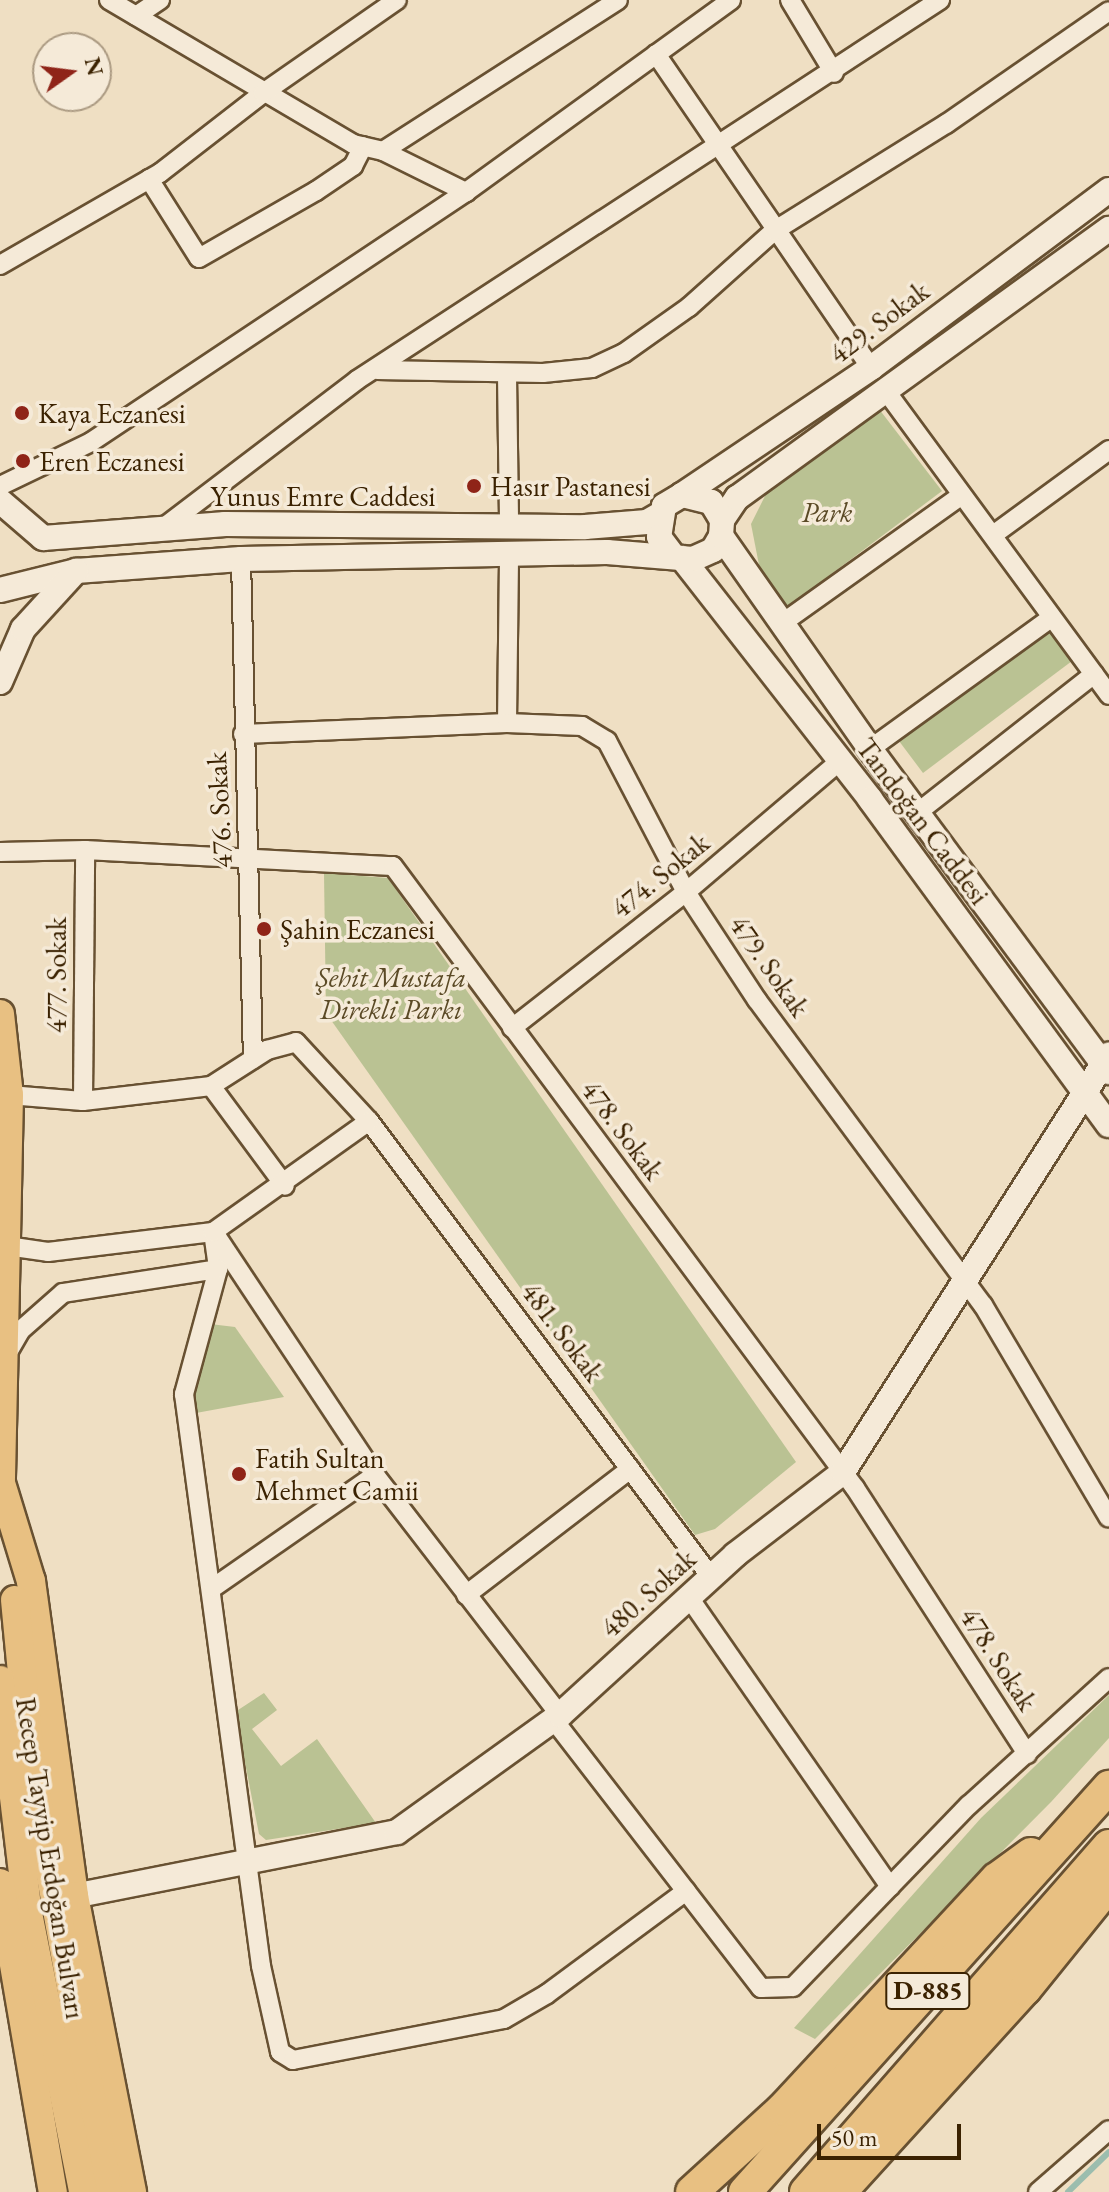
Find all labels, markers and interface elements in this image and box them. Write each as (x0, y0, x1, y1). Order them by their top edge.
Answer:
north arrow (32, 32, 112, 112)
text: N (78, 54, 110, 79)
street label: 429. Sokak (822, 274, 936, 370)
place label: Kaya Eczanesi (38, 396, 186, 430)
marker: Kaya Eczanesi (13, 404, 31, 422)
place label: Eren Eczanesi (39, 444, 185, 478)
marker: Eren Eczanesi (14, 452, 32, 470)
place label: Hasır Pastanesi (490, 469, 651, 503)
marker: Hasır Pastanesi (465, 477, 483, 495)
street label: Yunus Emre Caddesi (211, 479, 435, 513)
park label: Park (801, 495, 853, 529)
street label: Tandoğan Caddesi (849, 731, 997, 911)
street label: 476. Sokak (199, 751, 239, 869)
street label: 474. Sokak (604, 825, 716, 925)
street label: 479. Sokak (723, 909, 817, 1023)
place label: Şahin Eczanesi (280, 912, 435, 946)
street label: 477. Sokak (39, 917, 73, 1033)
marker: Şahin Eczanesi (255, 920, 273, 938)
park label: Şehit Mustafa Direkli Parkı (316, 960, 466, 1026)
street label: 478. Sokak (575, 1073, 671, 1187)
street label: 481. Sokak (515, 1275, 611, 1389)
place label: Fatih Sultan Mehmet Camii (255, 1441, 419, 1507)
marker: Fatih Sultan Mehmet Camii (230, 1465, 248, 1483)
street label: 480. Sokak (594, 1542, 702, 1644)
street label: 478. Sokak (953, 1601, 1045, 1717)
street label: Recep Tayyip Erdoğan Bulvarı (9, 1695, 93, 2021)
road number: D-885 (884, 1969, 972, 2013)
scale bar (821, 2108, 965, 2158)
text: 50 m (831, 2122, 878, 2153)

